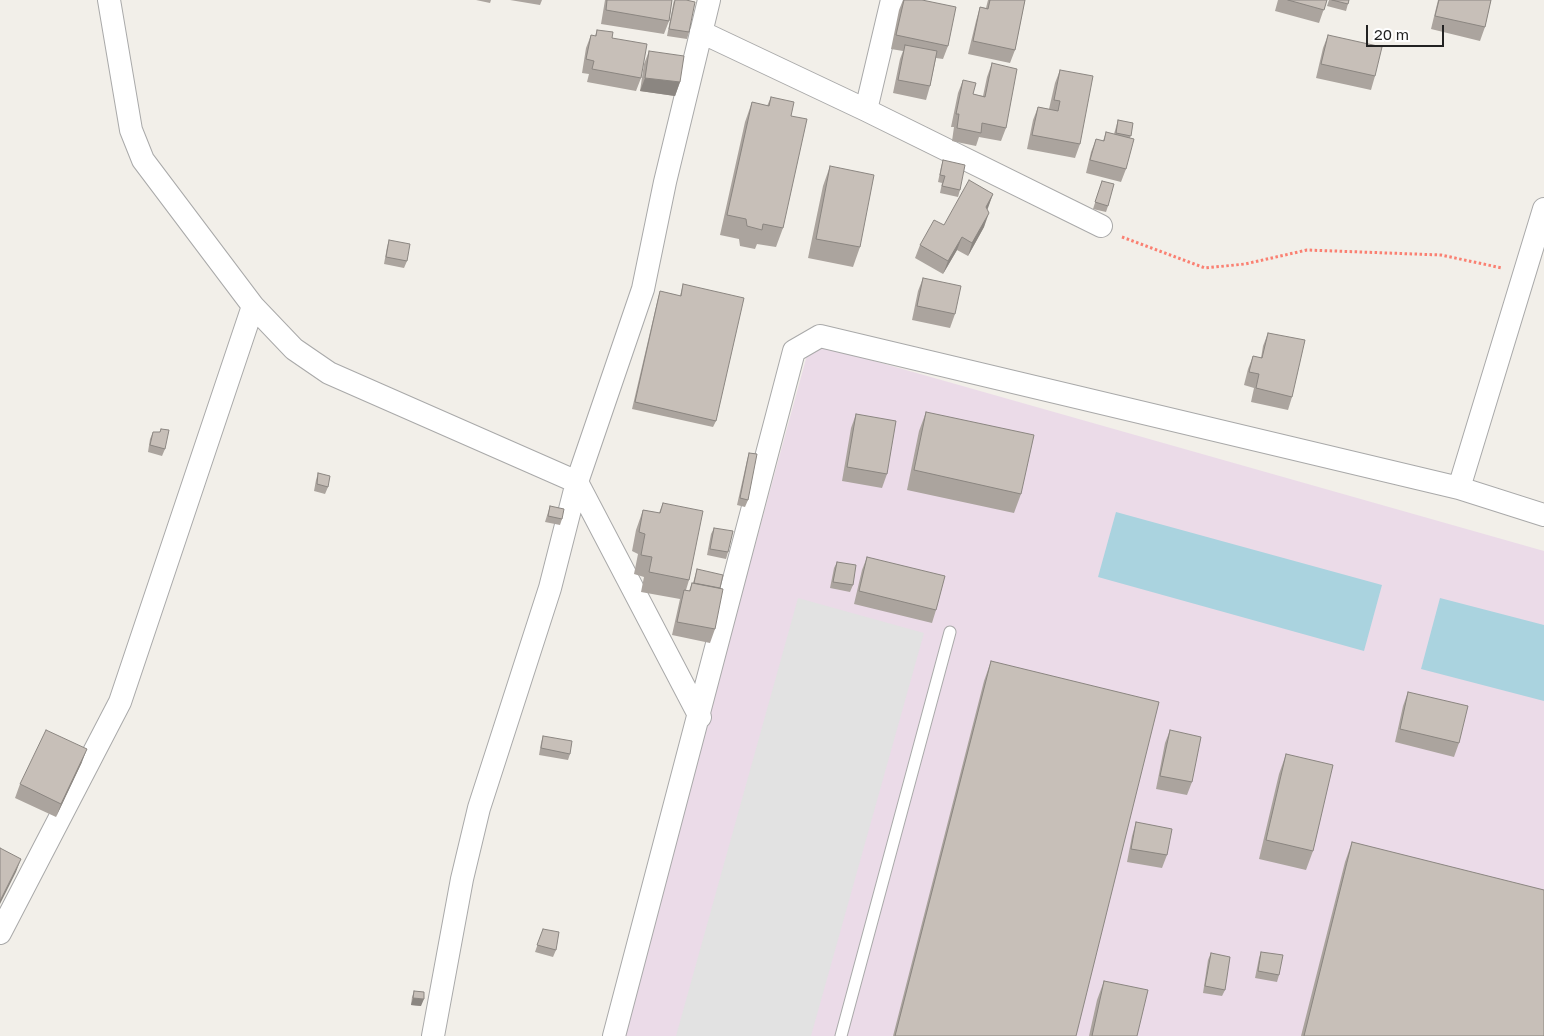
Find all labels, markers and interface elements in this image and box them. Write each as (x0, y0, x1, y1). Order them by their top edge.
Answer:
scale bar (1369, 15, 1446, 47)
text: 20 m (1374, 25, 1409, 43)

